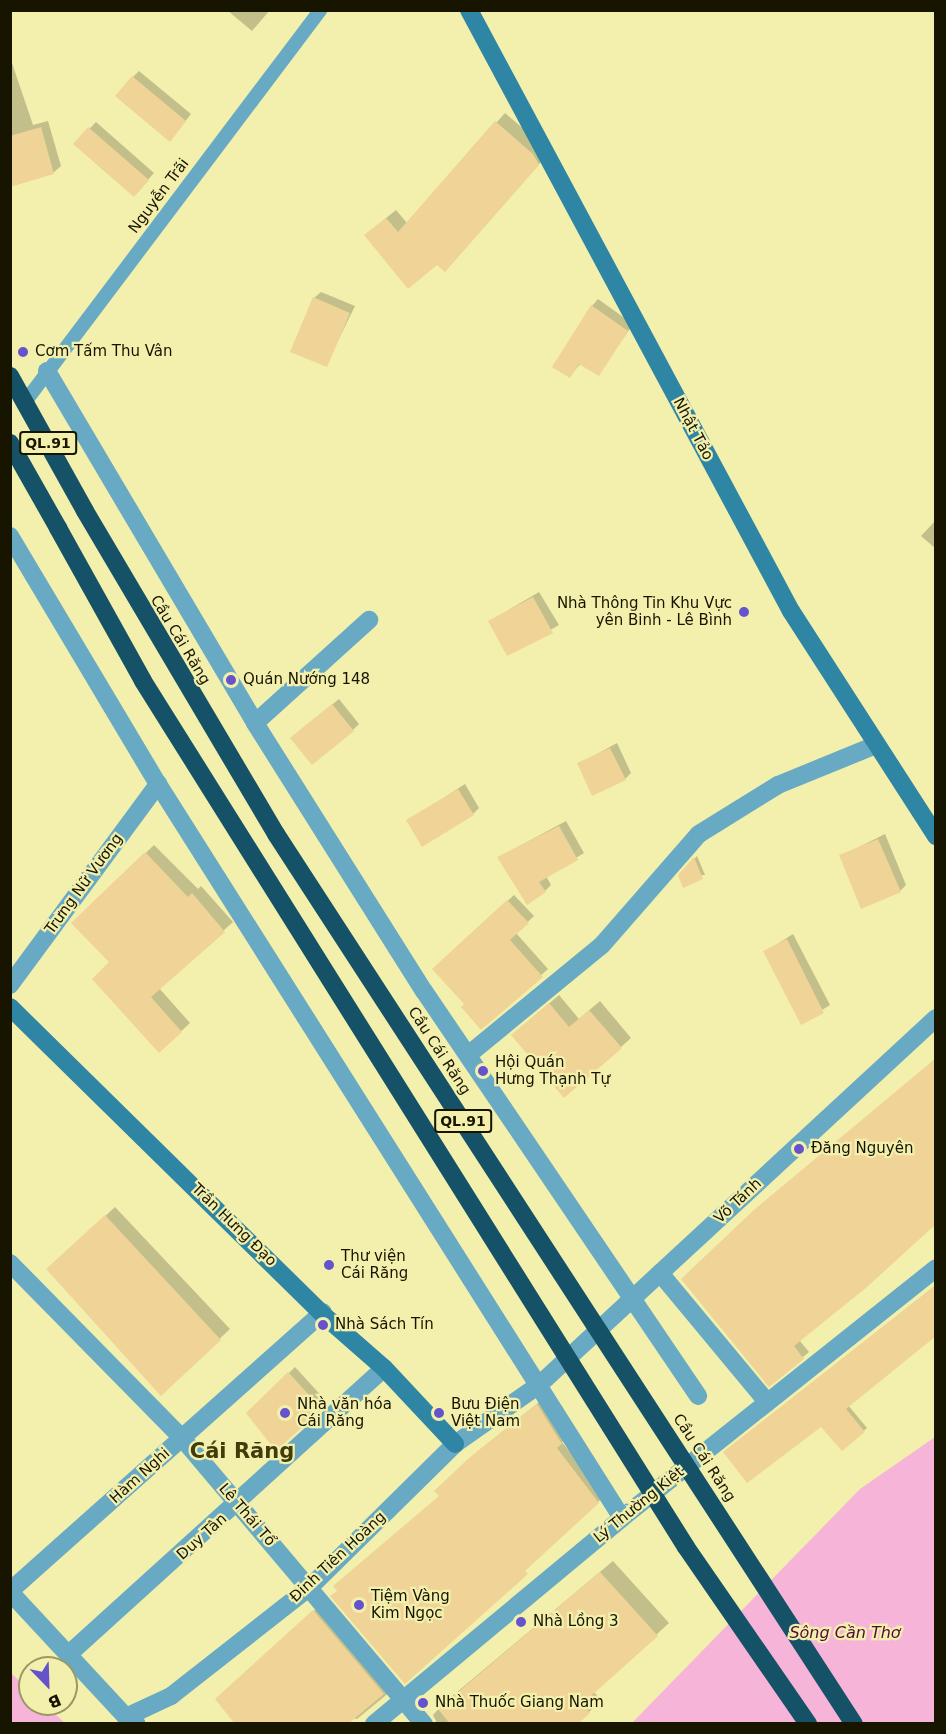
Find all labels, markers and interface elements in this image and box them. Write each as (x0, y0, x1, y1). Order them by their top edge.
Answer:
street label: Nguyễn Trãi (125, 155, 193, 237)
place label: Cơm Tấm Thu Vân (35, 343, 173, 361)
marker: Cơm Tấm Thu Vân (16, 345, 30, 359)
street label: Nhật Tảo (669, 395, 717, 463)
road number: QL.91 (18, 432, 78, 454)
street label: Cầu Cái Răng (146, 592, 214, 688)
place label: Nhà Thông Tin Khu Vực yên Binh - Lê Bình (557, 594, 732, 629)
marker: Nhà Thông Tin Khu Vực yên Binh - Lê Bình (737, 605, 751, 619)
place label: Quán Nướng 148 (243, 671, 370, 689)
marker: Quán Nướng 148 (224, 673, 238, 687)
street label: Trưng Nữ Vương (41, 830, 127, 938)
street label: Cầu Cái Răng (404, 1004, 474, 1098)
place label: Hội Quán Hưng Thạnh Tự (495, 1053, 610, 1088)
marker: Hội Quán Hưng Thạnh Tự (476, 1064, 490, 1078)
road number: QL.91 (433, 1110, 493, 1132)
place label: Đăng Nguyên (811, 1140, 913, 1158)
marker: Đăng Nguyên (792, 1142, 806, 1156)
street label: Võ Tánh (711, 1175, 765, 1227)
street label: Trần Hưng Đạo (188, 1180, 280, 1270)
place label: Thư viện Cái Răng (341, 1247, 408, 1282)
marker: Thư viện Cái Răng (322, 1258, 336, 1272)
place label: Nhà Sách Tín (335, 1316, 434, 1334)
marker: Nhà Sách Tín (316, 1318, 330, 1332)
place label: Nhà văn hóa Cái Răng (297, 1395, 392, 1430)
place label: Bưu Điện Việt Nam (451, 1395, 520, 1430)
marker: Nhà văn hóa Cái Răng (278, 1406, 292, 1420)
marker: Bưu Điện Việt Nam (432, 1406, 446, 1420)
street label: Cầu Cái Răng (669, 1411, 739, 1505)
district label: Cái Răng (190, 1438, 294, 1464)
street label: Hàm Nghi (106, 1444, 174, 1508)
street label: Lý Thường Kiệt (590, 1463, 688, 1547)
street label: Lê Thái Tổ (215, 1480, 279, 1550)
street label: Đinh Tiên Hoàng (286, 1508, 390, 1606)
street label: Duy Tân (173, 1510, 231, 1564)
place label: Tiệm Vàng Kim Ngọc (371, 1587, 450, 1622)
marker: Tiệm Vàng Kim Ngọc (352, 1598, 366, 1612)
place label: Nhà Lồng 3 (533, 1613, 619, 1631)
marker: Nhà Lồng 3 (514, 1615, 528, 1629)
water label: Sông Cần Thơ (789, 1623, 901, 1643)
north arrow (18, 1656, 78, 1716)
text: B (45, 1690, 64, 1712)
place label: Nhà Thuốc Giang Nam (435, 1694, 604, 1712)
marker: Nhà Thuốc Giang Nam (416, 1696, 430, 1710)

